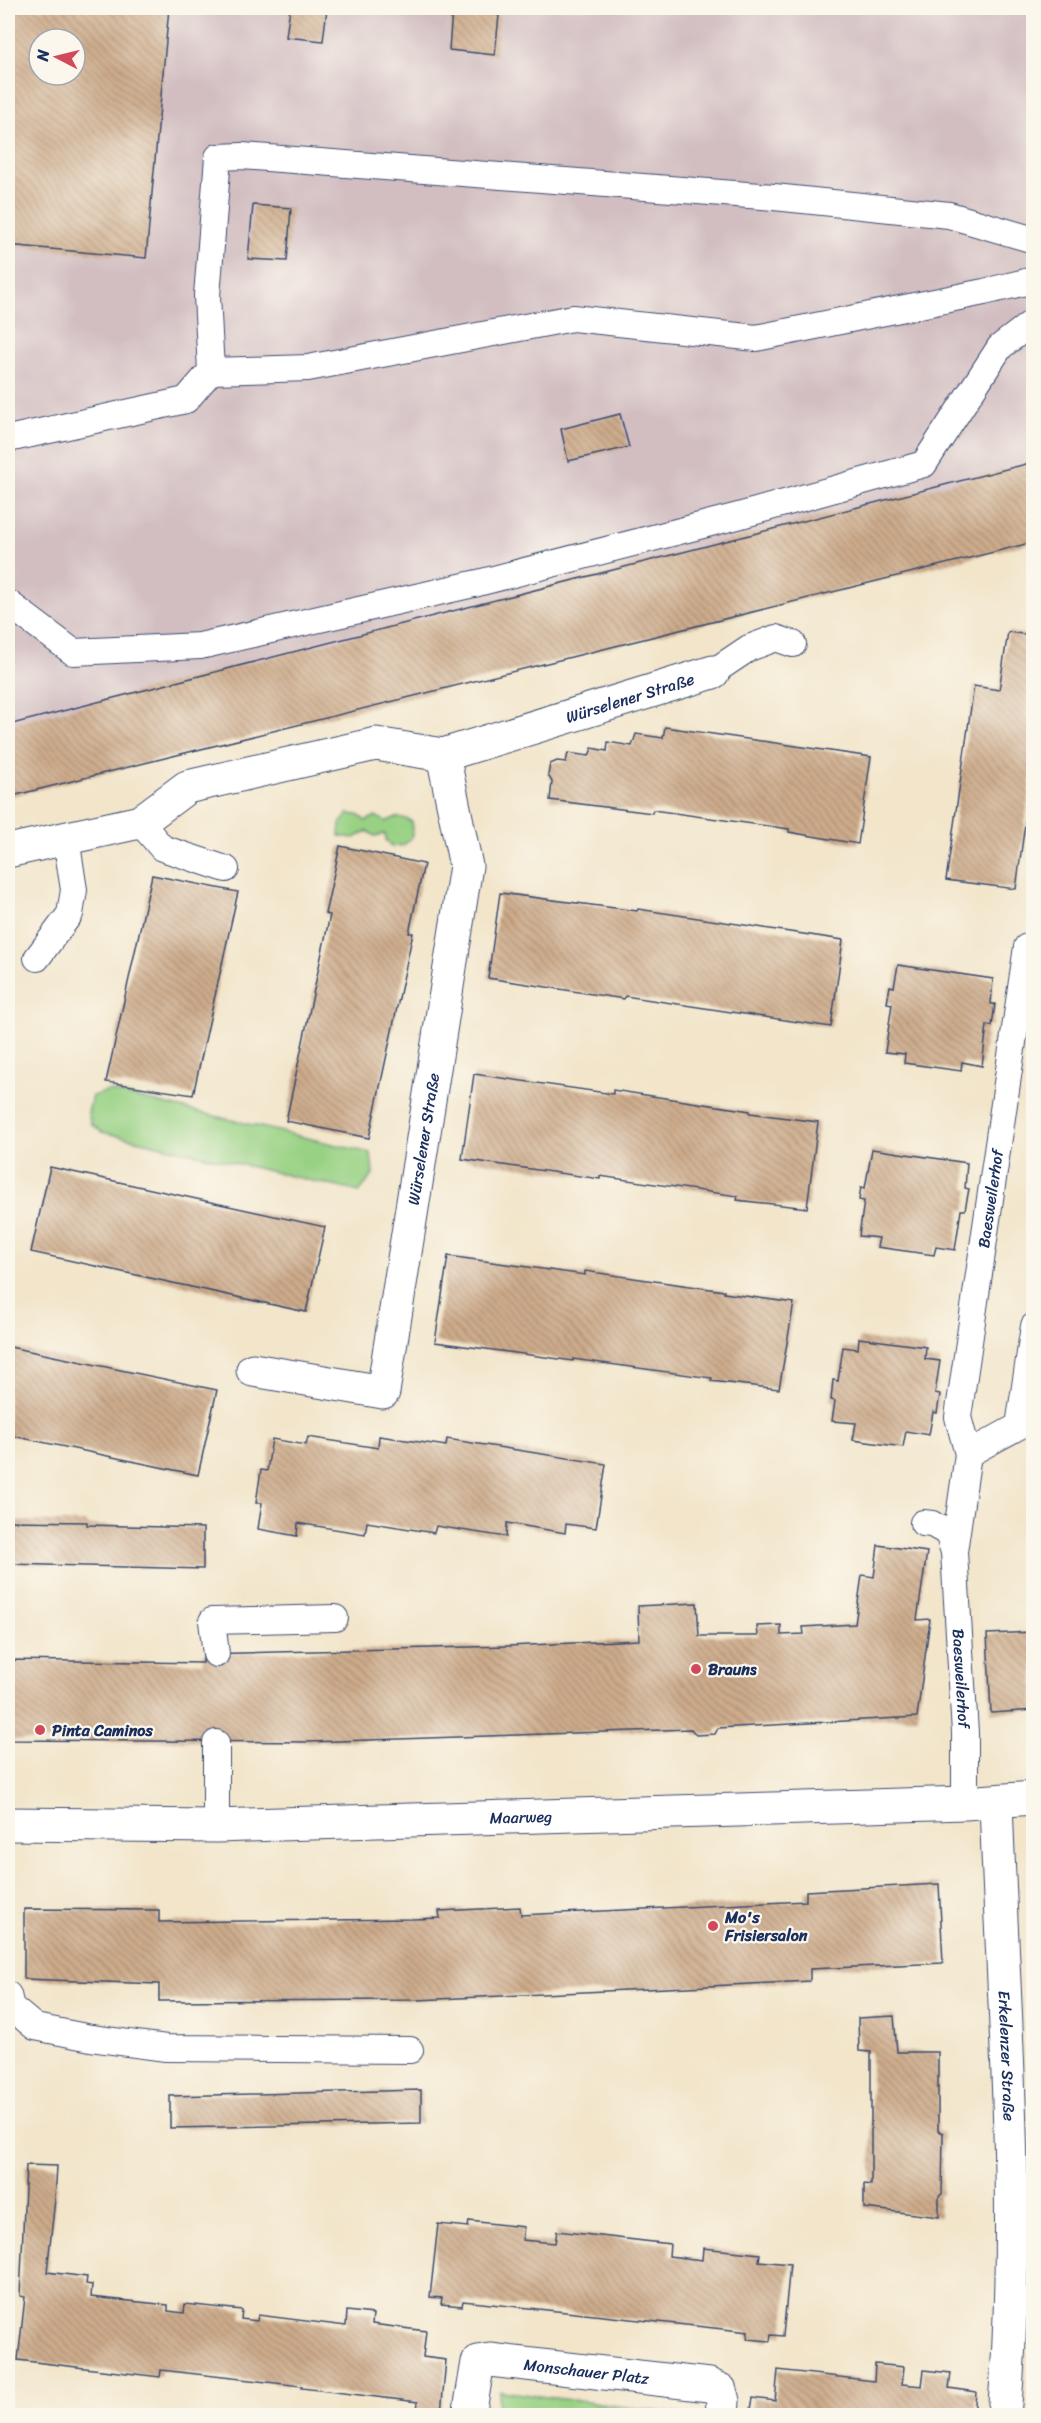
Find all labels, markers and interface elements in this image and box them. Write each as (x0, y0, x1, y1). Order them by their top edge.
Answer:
north arrow (27, 27, 87, 87)
text: N (27, 47, 58, 63)
street label: Würselener Straße (562, 664, 698, 731)
street label: Würselener Straße (398, 1071, 448, 1207)
street label: Baesweilerhof (968, 1145, 1012, 1250)
street label: Baesweilerhof (944, 1628, 979, 1731)
place label: Brauns (708, 1655, 757, 1684)
marker: Brauns (689, 1662, 703, 1676)
place label: Pinta Caminos (52, 1716, 153, 1745)
marker: Pinta Caminos (33, 1723, 47, 1737)
street label: Maarweg (489, 1801, 553, 1832)
place label: Mo's Frisiersalon (724, 1903, 808, 1950)
marker: Mo's Frisiersalon (706, 1919, 720, 1933)
street label: Erkelenzer Straße (990, 1990, 1024, 2121)
street label: Monschauer Platz (522, 2349, 651, 2393)

